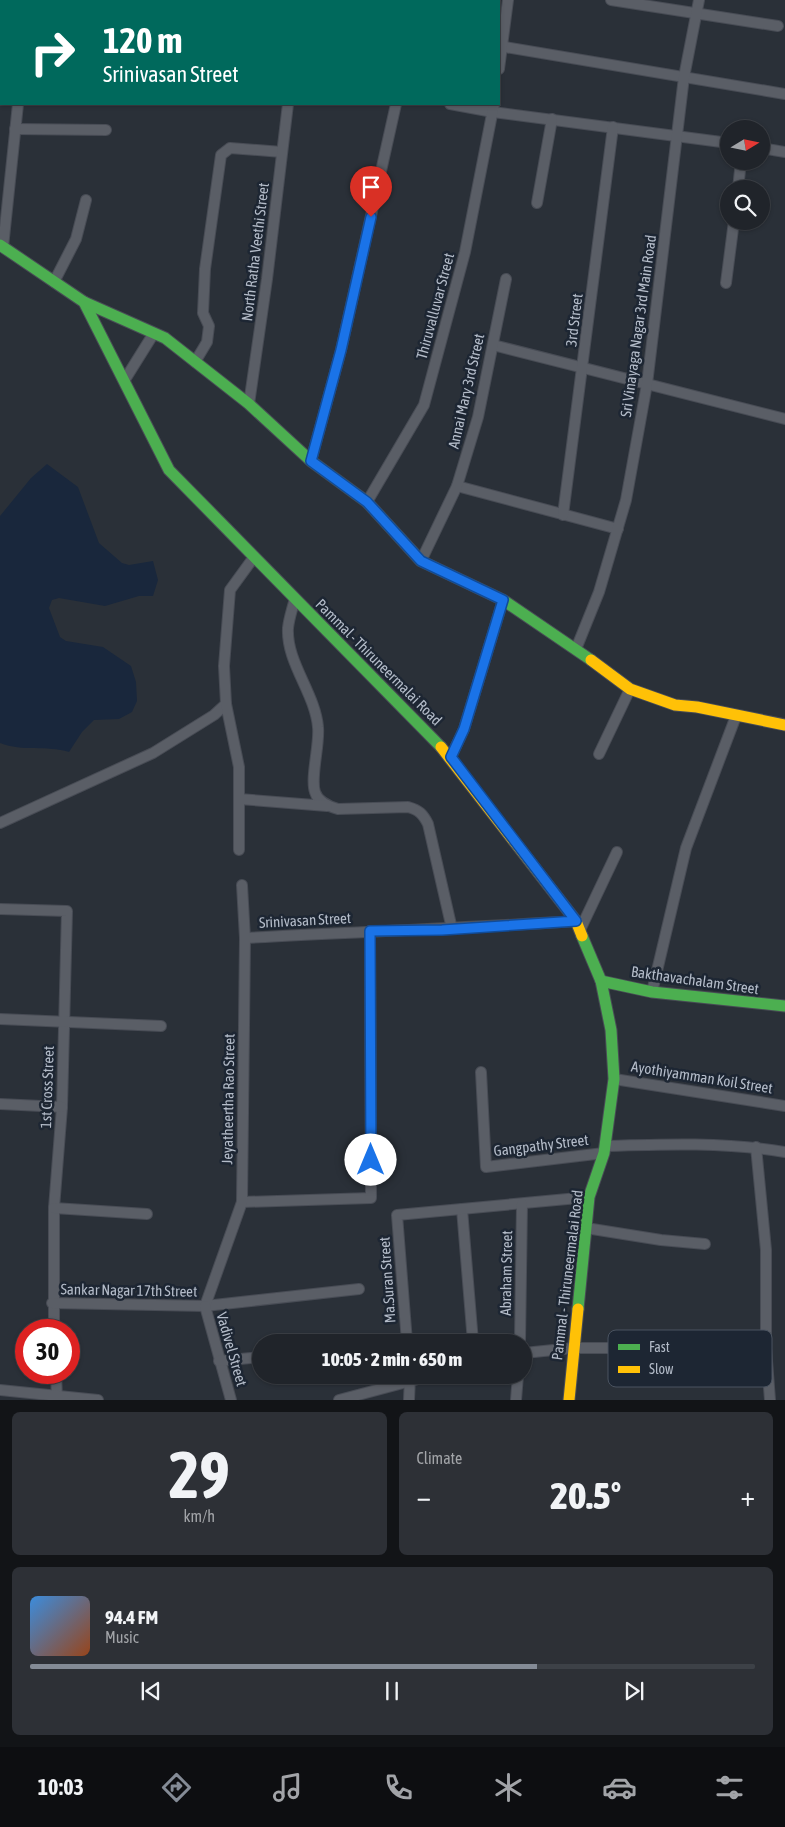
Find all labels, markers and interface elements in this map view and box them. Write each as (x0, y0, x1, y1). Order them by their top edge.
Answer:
icon: right (20, 20, 85, 85)
text: 120 m (103, 20, 182, 60)
text: Srinivasan Street (103, 61, 239, 87)
north arrow (720, 120, 770, 170)
map controls (720, 120, 770, 230)
pin (350, 166, 392, 217)
icon: arrive (357, 173, 385, 201)
button: search (720, 180, 770, 230)
street label: North Ratha Veethi Street (238, 182, 272, 322)
street label: Sri Vinayaga Nagar 3rd Main Road (617, 234, 659, 418)
street label: Thiruvalluvar Street (413, 251, 457, 361)
street label: 3rd Street (562, 292, 586, 348)
street label: Annai Mary 3rd Street (444, 332, 488, 450)
street label: Pammal - Thiruneermalai Road (312, 595, 446, 729)
street label: Srinivasan Street (258, 909, 352, 931)
street label: Bakthavachalam Street (630, 963, 760, 997)
street label: Jeyatheertha Rao Street (218, 1033, 238, 1165)
street label: 1st Cross Street (37, 1045, 57, 1129)
street label: Ayothiyamman Koil Street (630, 1057, 774, 1097)
street label: Gangpathy Street (493, 1131, 589, 1159)
position arrow (344, 1133, 396, 1185)
street label: Pammal - Thiruneermalai Road (548, 1189, 586, 1361)
street label: Abraham Street (497, 1230, 515, 1316)
street label: Ma.Suran Street (376, 1236, 398, 1324)
street label: Sankar Nagar 17th Street (61, 1280, 197, 1300)
street label: Vadivel Street (213, 1310, 251, 1388)
speed limit sign: 30 (15, 1319, 80, 1384)
legend (608, 1330, 772, 1387)
text: Fast (649, 1339, 670, 1355)
text: 10:05 · 2 min · 650 m (322, 1348, 462, 1370)
text: Slow (649, 1361, 674, 1377)
text: 29 (169, 1437, 230, 1512)
text: Climate (417, 1449, 462, 1467)
text: 20.5° (550, 1474, 621, 1517)
text: − (417, 1480, 431, 1512)
text: + (740, 1480, 755, 1512)
text: km/h (183, 1507, 215, 1525)
text: 94.4 FM (105, 1606, 158, 1628)
text: Music (105, 1628, 139, 1646)
icon: previous (137, 1677, 165, 1705)
icon: pause (378, 1677, 406, 1705)
icon: next (620, 1677, 648, 1705)
icon: directions (159, 1770, 194, 1805)
icon: music (270, 1770, 305, 1805)
icon: phone (381, 1770, 416, 1805)
icon: climate (491, 1770, 526, 1805)
icon: car (602, 1770, 637, 1805)
icon: filters (712, 1770, 747, 1805)
text: 10:03 (38, 1774, 84, 1800)

